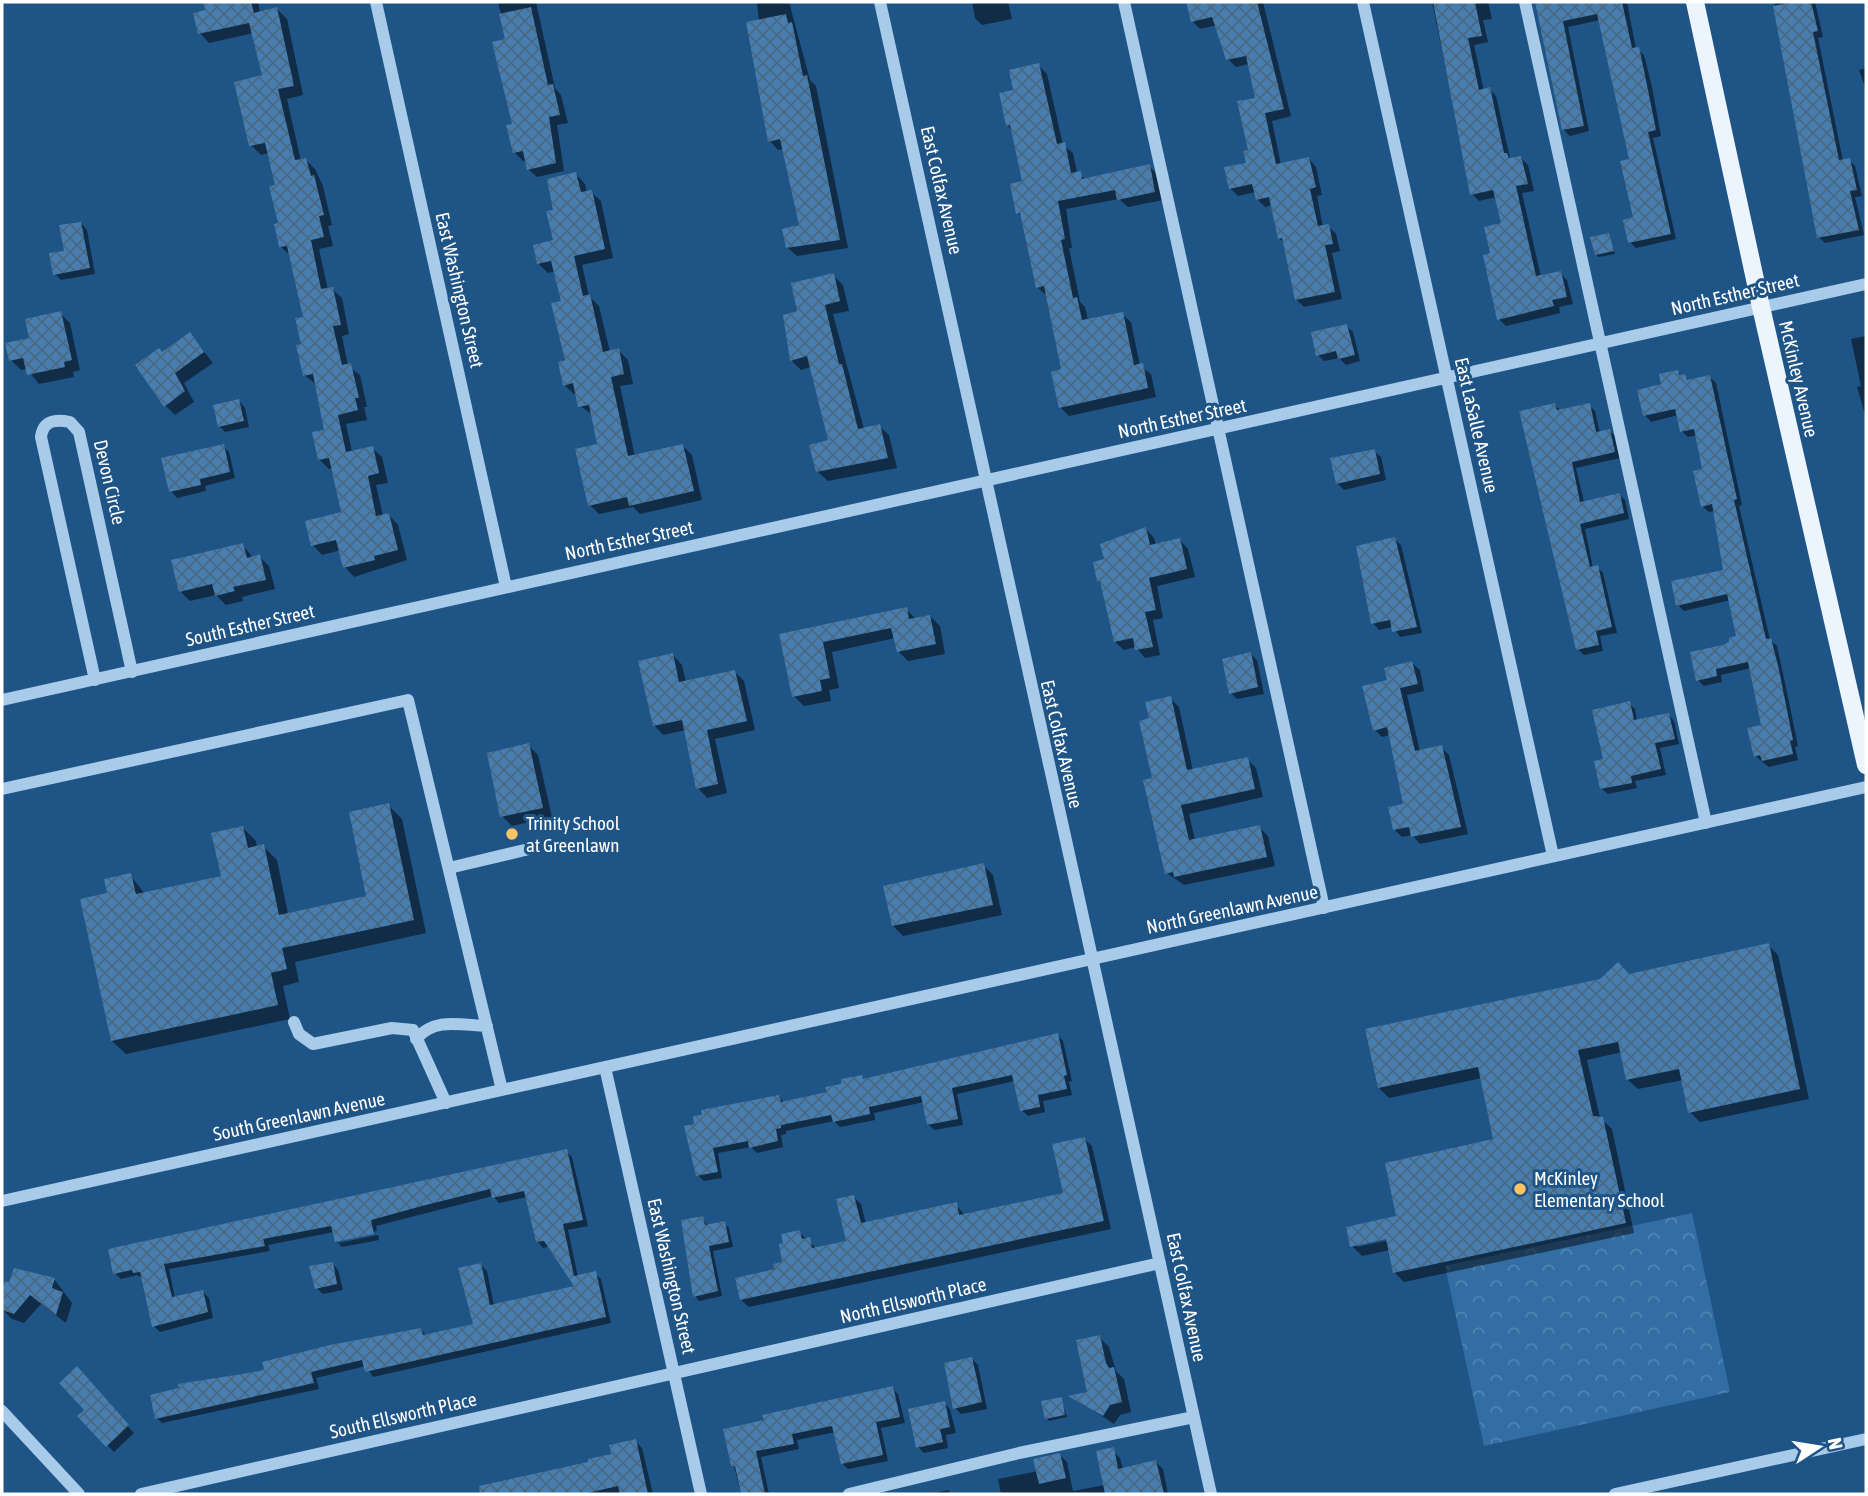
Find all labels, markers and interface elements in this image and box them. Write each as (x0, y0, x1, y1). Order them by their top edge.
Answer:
street label: East Colfax Avenue (917, 124, 967, 256)
street label: East Washington Street (431, 210, 489, 370)
street label: North Esther Street (1669, 269, 1801, 319)
street label: McKinley Avenue (1775, 319, 1823, 439)
street label: East LaSalle Avenue (1451, 355, 1503, 495)
street label: North Esther Street (1116, 394, 1248, 442)
street label: Devon Circle (90, 437, 130, 527)
street label: North Esther Street (563, 516, 695, 564)
street label: South Esther Street (184, 600, 316, 650)
street label: East Colfax Avenue (1037, 678, 1087, 810)
place label: Trinity School at Greenlawn (526, 812, 620, 856)
marker: Trinity School at Greenlawn (504, 826, 520, 842)
street label: North Greenlawn Avenue (1144, 880, 1320, 938)
street label: South Greenlawn Avenue (211, 1087, 387, 1145)
place label: McKinley Elementary School (1534, 1167, 1665, 1211)
marker: McKinley Elementary School (1512, 1181, 1528, 1197)
street label: East Washington Street (643, 1196, 701, 1356)
street label: East Colfax Avenue (1163, 1231, 1211, 1363)
street label: North Ellsworth Place (838, 1272, 988, 1328)
street label: South Ellsworth Place (328, 1387, 478, 1443)
north arrow (1784, 1412, 1854, 1482)
text: N (1824, 1436, 1848, 1451)

